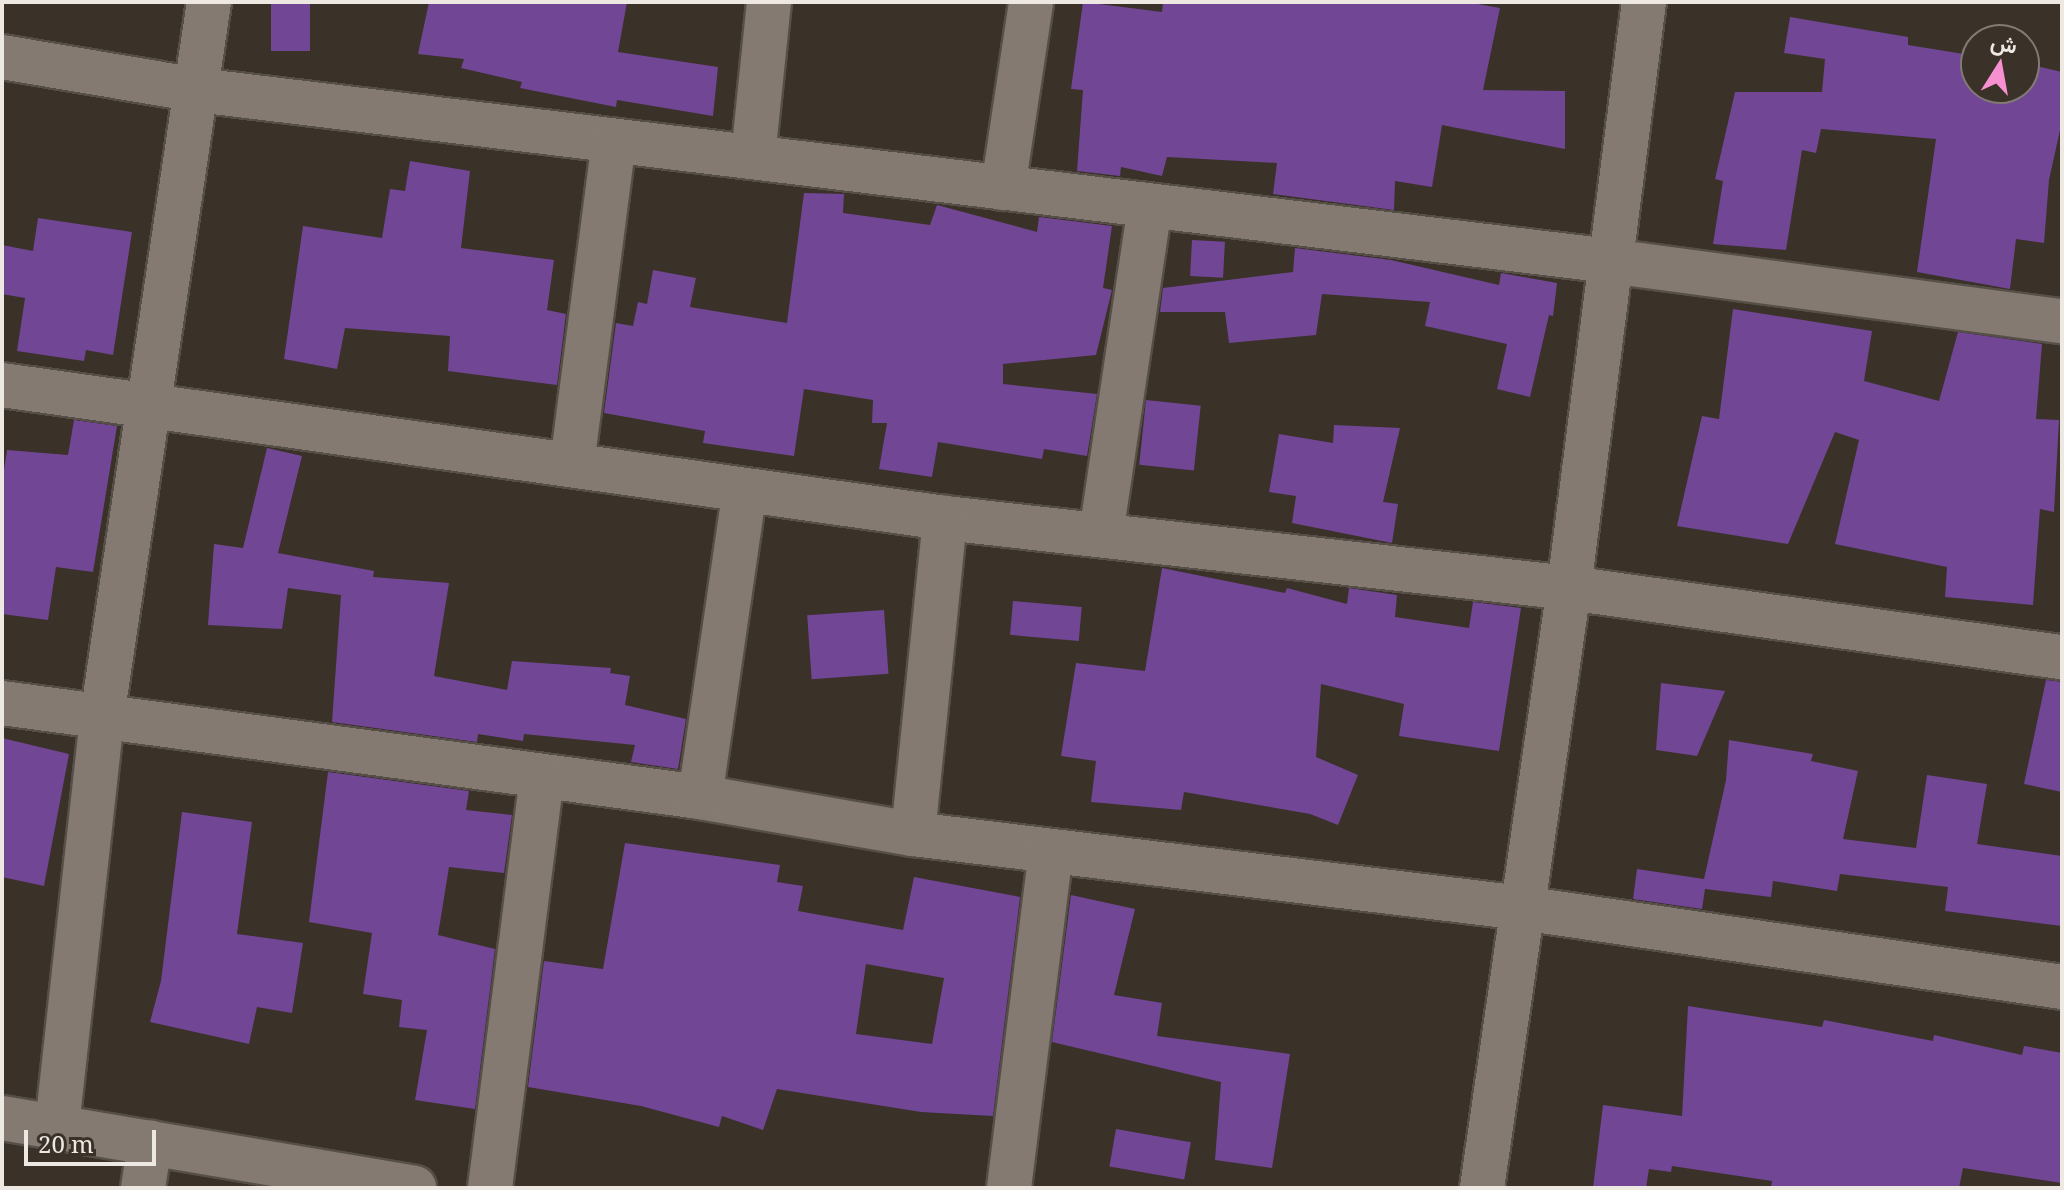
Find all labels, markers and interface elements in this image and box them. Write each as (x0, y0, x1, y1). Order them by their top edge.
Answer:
north arrow (1960, 24, 2040, 104)
text: ش (1988, 25, 2020, 60)
scale bar (28, 1114, 160, 1164)
text: 20 m (38, 1127, 94, 1160)

